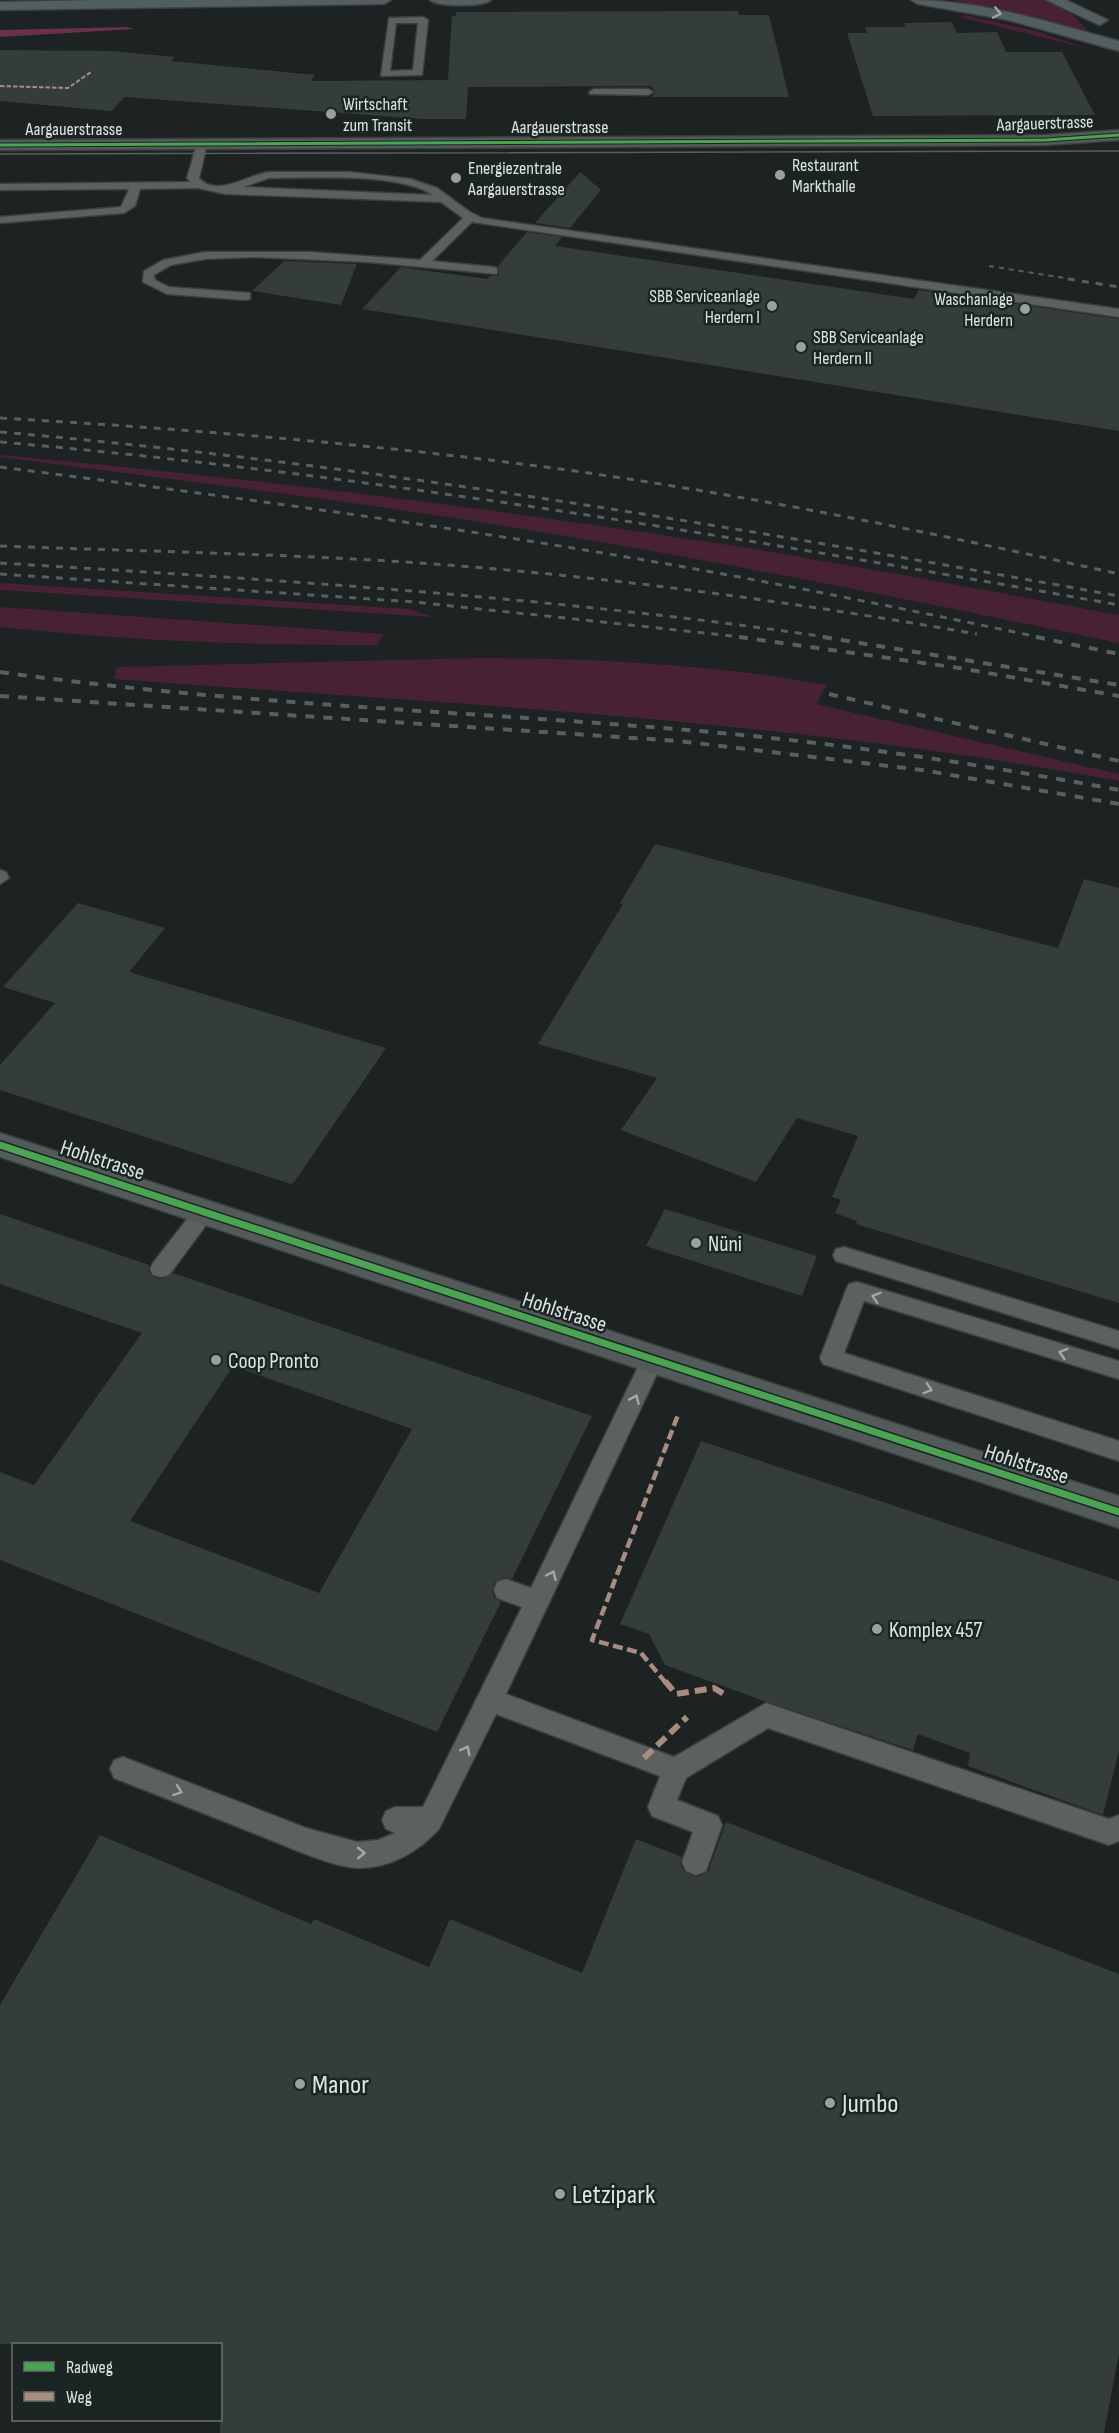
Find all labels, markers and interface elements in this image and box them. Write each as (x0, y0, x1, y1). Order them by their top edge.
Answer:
one-way arrow (991, 6, 1001, 19)
place label: Wirtschaft zum Transit (343, 94, 413, 136)
marker: Wirtschaft zum Transit (324, 107, 338, 121)
street label: Aargauerstrasse (995, 111, 1094, 136)
street label: Aargauerstrasse (511, 117, 608, 138)
street label: Aargauerstrasse (25, 119, 122, 140)
place label: Restaurant Markthalle (792, 155, 859, 197)
place label: Energiezentrale Aargauerstrasse (467, 158, 565, 200)
marker: Restaurant Markthalle (773, 168, 787, 182)
marker: Energiezentrale Aargauerstrasse (449, 171, 463, 185)
place label: SBB Serviceanlage Herdern I (649, 286, 760, 328)
place label: Waschanlage Herdern (934, 289, 1013, 331)
marker: SBB Serviceanlage Herdern I (765, 299, 779, 313)
marker: Waschanlage Herdern (1018, 302, 1032, 316)
place label: SBB Serviceanlage Herdern II (813, 327, 924, 369)
marker: SBB Serviceanlage Herdern II (794, 340, 808, 354)
street label: Hohlstrasse (57, 1134, 148, 1187)
place label: Nüni (708, 1231, 742, 1258)
marker: Nüni (689, 1236, 703, 1250)
street label: Hohlstrasse (519, 1286, 610, 1339)
one-way arrow (872, 1291, 882, 1304)
place label: Coop Pronto (228, 1348, 319, 1375)
one-way arrow (1058, 1348, 1069, 1360)
marker: Coop Pronto (209, 1353, 223, 1367)
one-way arrow (922, 1382, 933, 1395)
one-way arrow (628, 1394, 640, 1405)
street label: Hohlstrasse (981, 1438, 1072, 1491)
one-way arrow (544, 1570, 556, 1581)
place label: Komplex 457 (889, 1617, 982, 1644)
marker: Komplex 457 (870, 1622, 884, 1636)
one-way arrow (459, 1746, 470, 1756)
one-way arrow (172, 1783, 183, 1796)
one-way arrow (357, 1847, 366, 1859)
place label: Manor (312, 2069, 369, 2101)
marker: Manor (293, 2077, 307, 2091)
place label: Jumbo (841, 2088, 899, 2120)
marker: Jumbo (823, 2096, 837, 2110)
place label: Letzipark (572, 2179, 656, 2211)
marker: Letzipark (553, 2187, 567, 2201)
legend (12, 2343, 222, 2421)
text: Radweg (66, 2357, 113, 2378)
text: Weg (66, 2387, 92, 2408)

